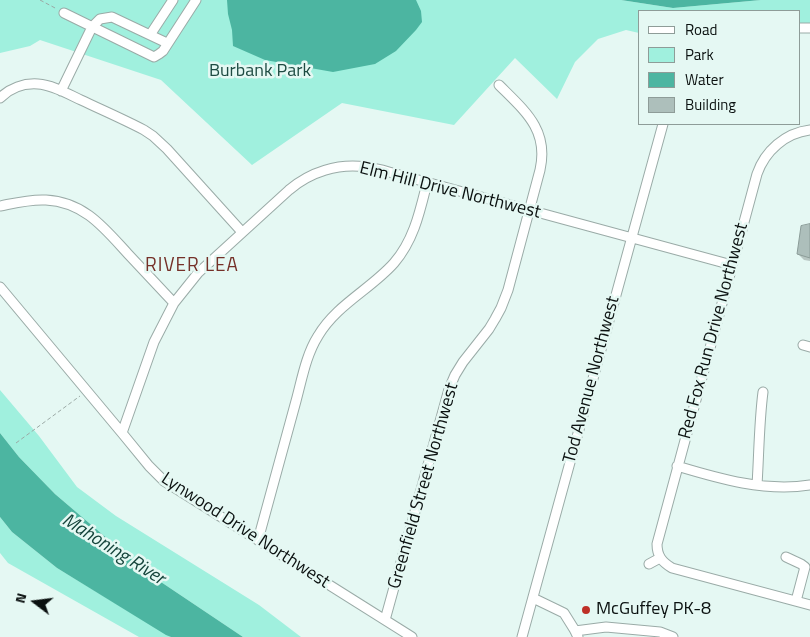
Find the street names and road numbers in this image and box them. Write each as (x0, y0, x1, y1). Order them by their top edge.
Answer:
street label: Elm Hill Drive Northwest (357, 158, 543, 224)
street label: Red Fox Run Drive Northwest (675, 221, 753, 441)
street label: Tod Avenue Northwest (559, 294, 625, 466)
street label: Greenfield Street Northwest (384, 381, 464, 591)
street label: Lynwood Drive Northwest (157, 468, 333, 594)

